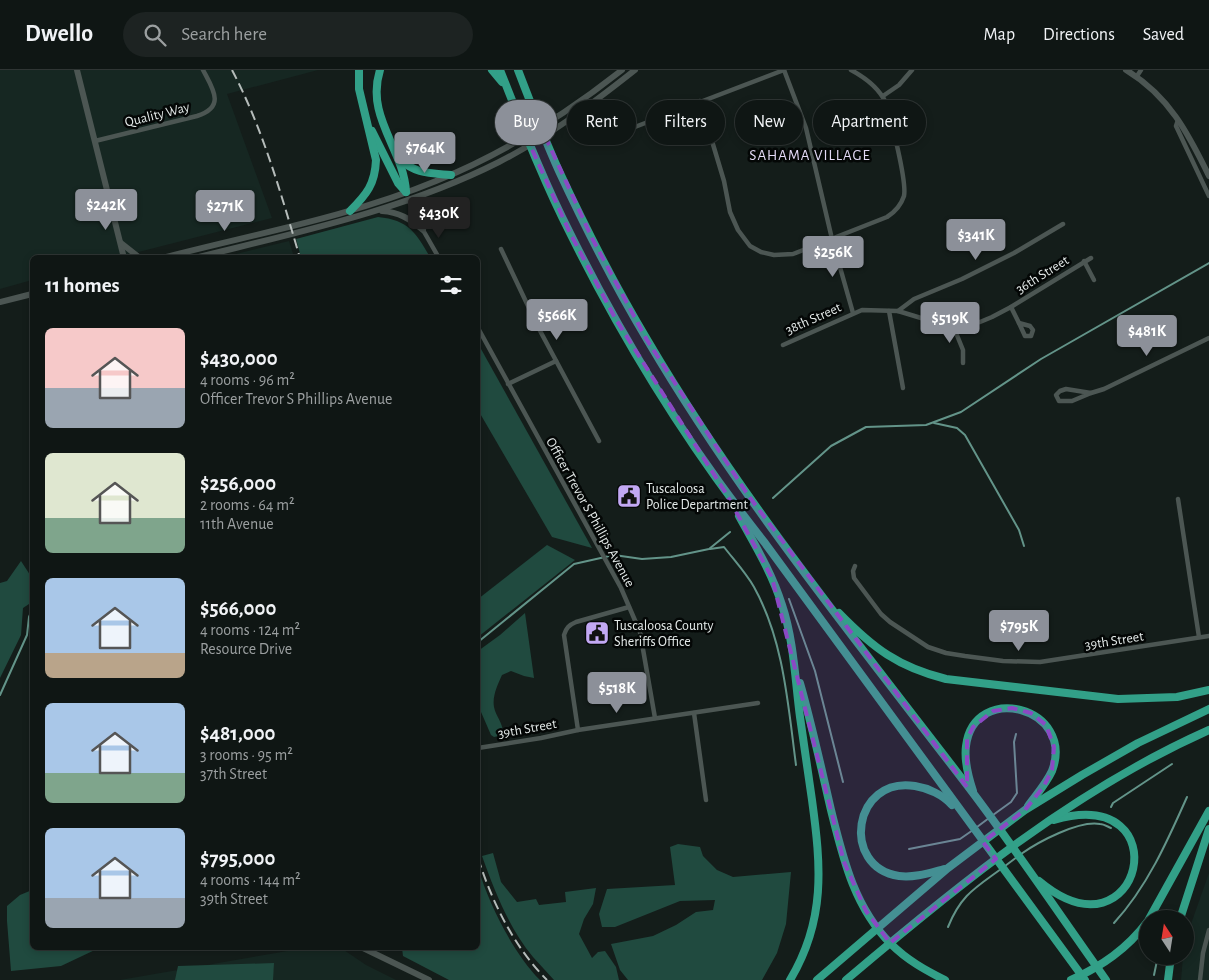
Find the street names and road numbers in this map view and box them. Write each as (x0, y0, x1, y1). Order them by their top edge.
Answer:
street label: Quality Way (123, 100, 191, 130)
street label: 36th Street (1014, 253, 1072, 297)
street label: 38th Street (783, 300, 844, 337)
street label: Officer Trevor S Phillips Avenue (543, 435, 637, 590)
street label: 39th Street (1084, 629, 1145, 653)
street label: 39th Street (497, 717, 558, 741)

